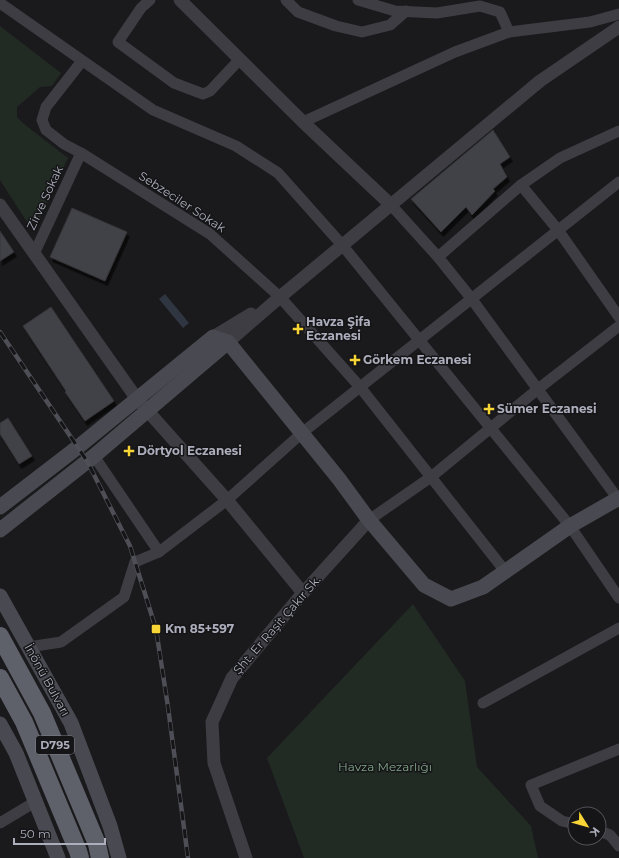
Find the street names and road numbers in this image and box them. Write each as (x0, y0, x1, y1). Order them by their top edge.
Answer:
street label: Zirve Sokak (23, 163, 66, 232)
street label: Sebzeciler Sokak (136, 168, 229, 236)
street label: Şht. Er Raşit Çakır Sk. (230, 572, 324, 677)
street label: İnönü Bulvarı (21, 641, 73, 718)
road number: D795 (36, 736, 74, 754)

